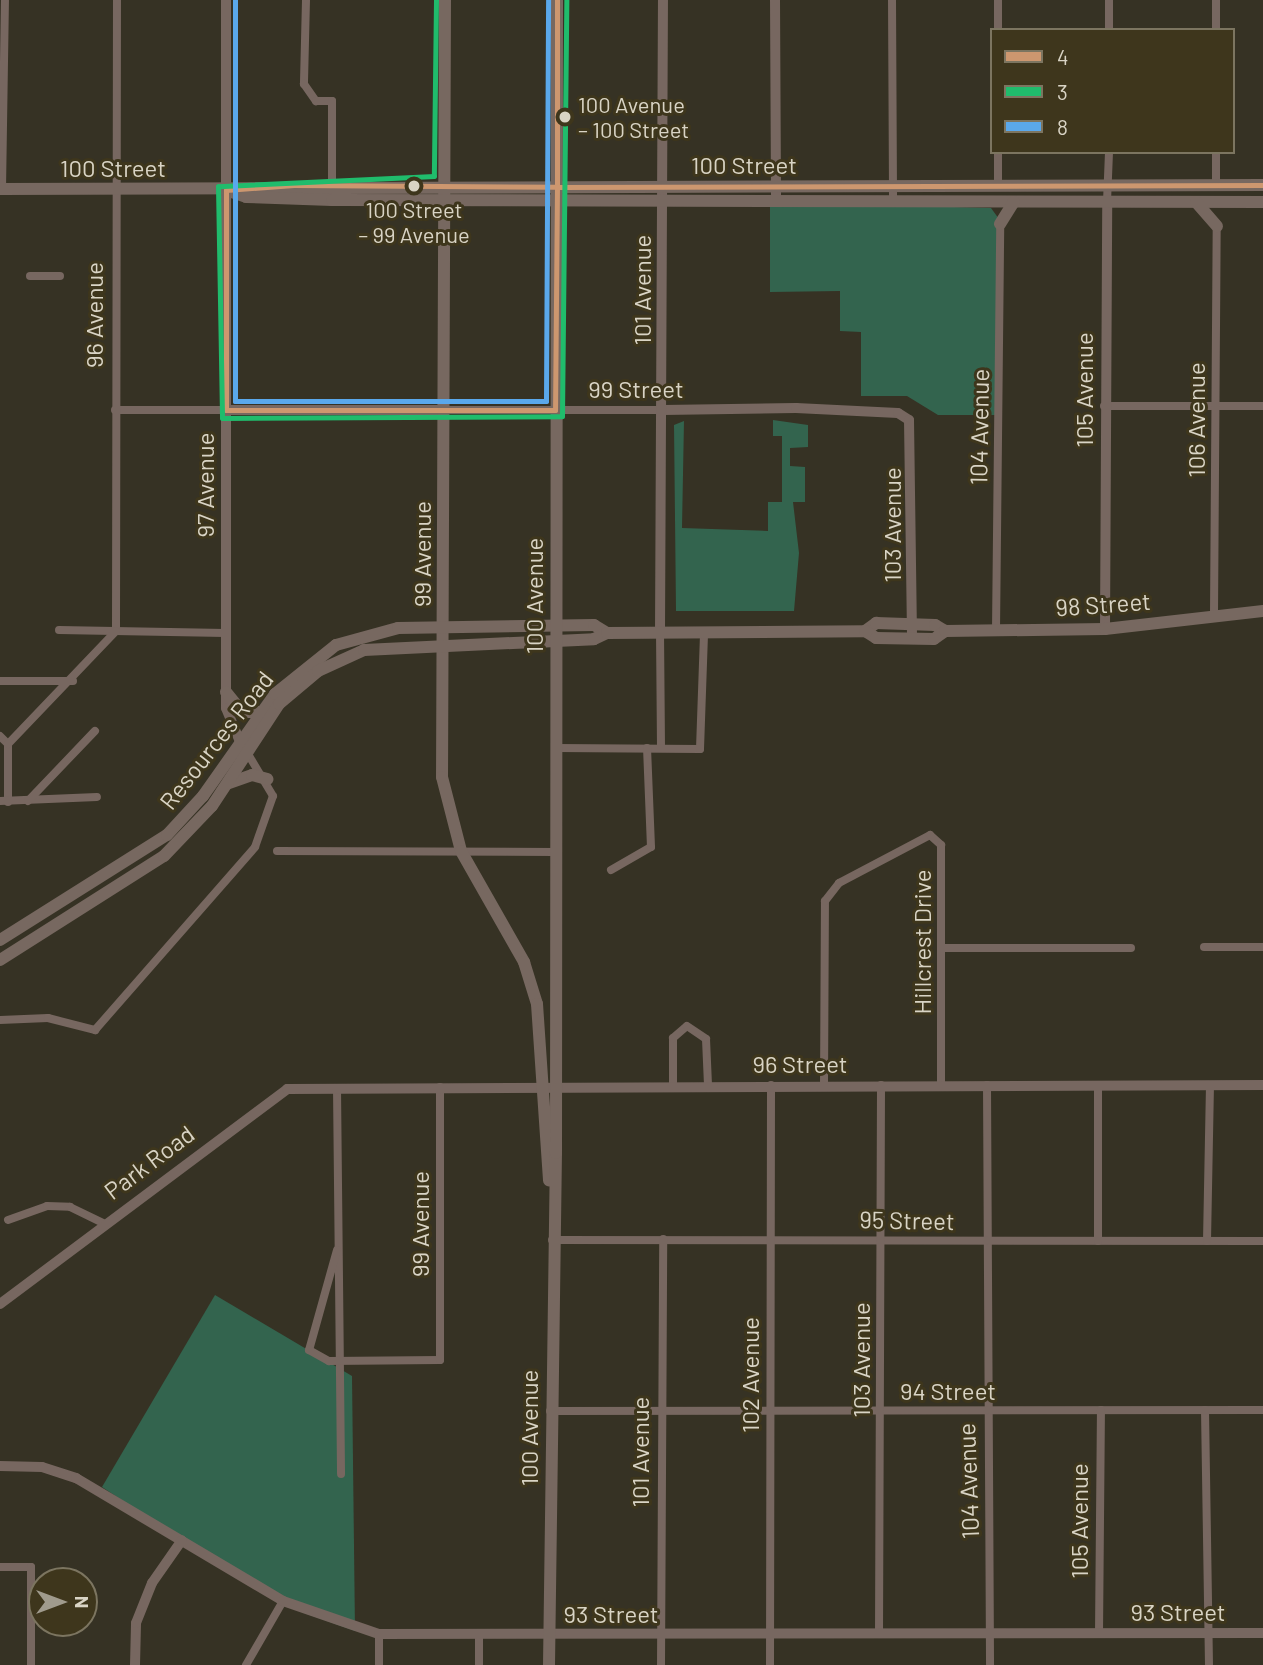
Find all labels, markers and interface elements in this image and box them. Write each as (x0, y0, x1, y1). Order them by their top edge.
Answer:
legend (990, 28, 1235, 154)
text: 4 (1057, 44, 1069, 69)
text: 3 (1057, 79, 1068, 104)
place label: 100 Avenue – 100 Street (578, 91, 689, 142)
marker: 100 Avenue – 100 Street (558, 110, 572, 124)
text: 8 (1057, 114, 1068, 139)
street label: 100 Street (691, 151, 797, 179)
street label: 100 Street (60, 154, 166, 182)
marker: 100 Street – 99 Avenue (407, 179, 421, 193)
place label: 100 Street – 99 Avenue (358, 196, 470, 248)
street label: 101 Avenue (628, 235, 656, 345)
street label: 96 Avenue (80, 262, 108, 368)
street label: 105 Avenue (1070, 332, 1098, 448)
street label: 106 Avenue (1182, 362, 1210, 478)
street label: 104 Avenue (964, 369, 994, 485)
street label: 99 Street (588, 375, 684, 403)
street label: 97 Avenue (191, 433, 219, 537)
street label: 103 Avenue (878, 467, 906, 583)
street label: 99 Avenue (408, 501, 436, 607)
street label: 100 Avenue (520, 538, 548, 654)
street label: 98 Street (1054, 586, 1152, 622)
street label: Resources Road (153, 665, 279, 815)
street label: Hillcrest Drive (908, 869, 936, 1015)
street label: 96 Street (752, 1050, 848, 1078)
street label: Park Road (98, 1119, 200, 1205)
street label: 99 Avenue (406, 1171, 434, 1277)
street label: 95 Street (859, 1205, 955, 1235)
street label: 103 Avenue (847, 1302, 875, 1418)
street label: 102 Avenue (736, 1317, 764, 1433)
street label: 100 Avenue (515, 1370, 543, 1486)
street label: 94 Street (900, 1377, 996, 1405)
street label: 101 Avenue (626, 1397, 654, 1507)
street label: 104 Avenue (952, 1422, 984, 1540)
street label: 105 Avenue (1065, 1463, 1093, 1579)
north arrow (28, 1567, 98, 1637)
text: N (71, 1596, 94, 1608)
street label: 93 Street (1130, 1598, 1226, 1626)
street label: 93 Street (563, 1600, 659, 1628)

